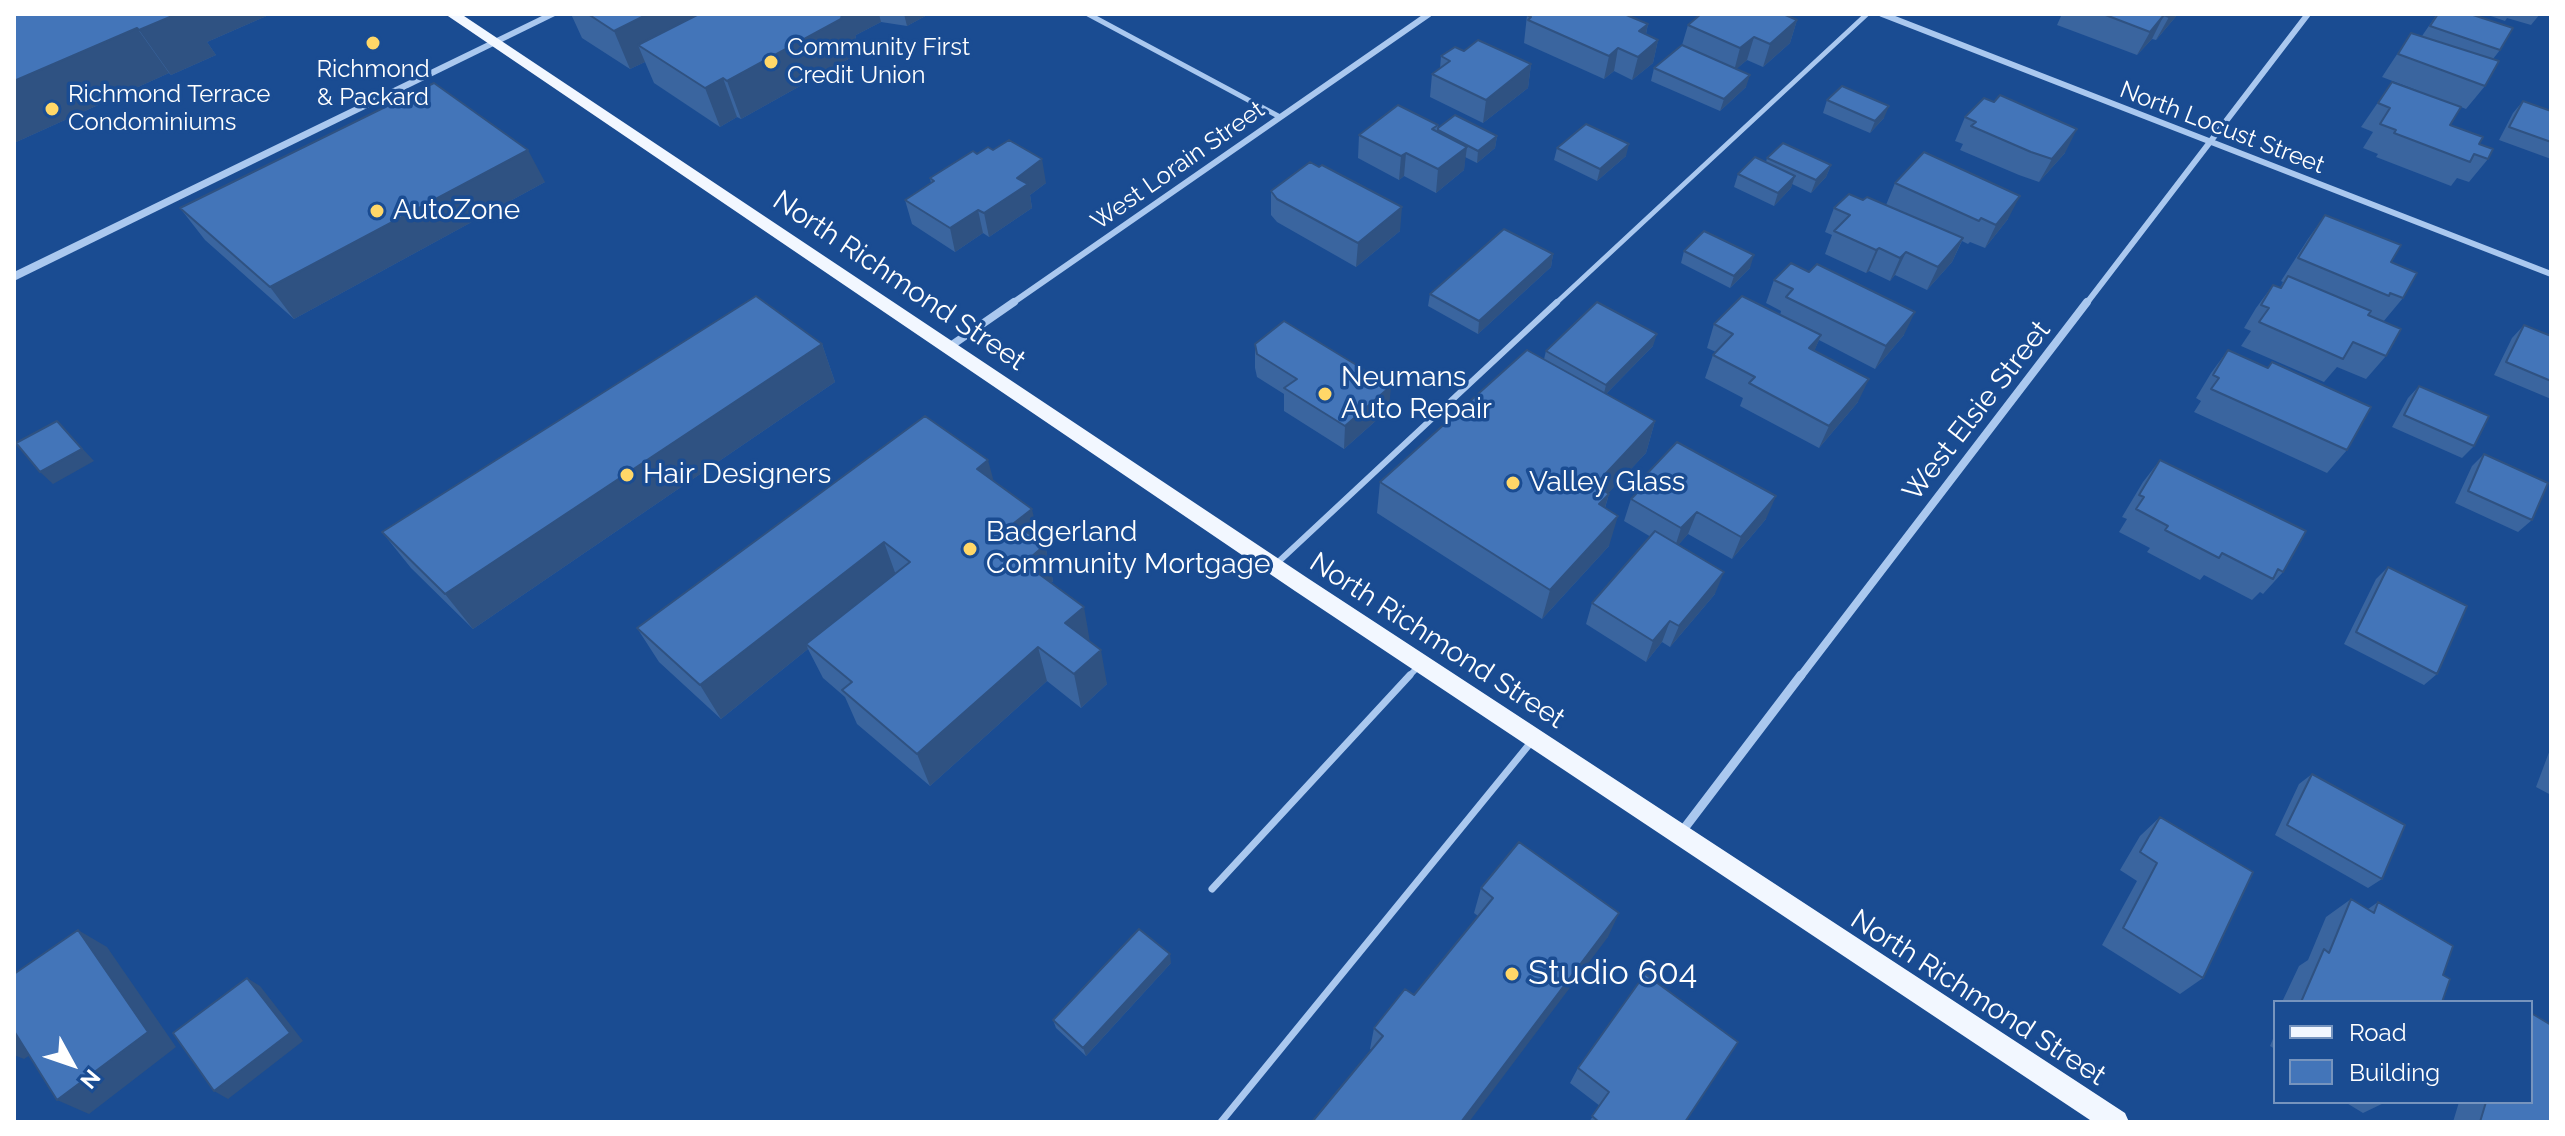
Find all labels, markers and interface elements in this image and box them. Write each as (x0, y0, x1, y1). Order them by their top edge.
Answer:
marker: Richmond & Packard (364, 34, 382, 52)
place label: Community First Credit Union (787, 34, 970, 90)
marker: Community First Credit Union (762, 53, 780, 71)
place label: Richmond & Packard (316, 56, 430, 112)
street label: North Locust Street (2116, 76, 2328, 180)
place label: Richmond Terrace Condominiums (68, 81, 270, 137)
street label: West Lorain Street (1086, 96, 1270, 236)
marker: Richmond Terrace Condominiums (43, 100, 61, 118)
street label: North Richmond Street (766, 184, 1032, 378)
place label: AutoZone (393, 194, 520, 228)
marker: AutoZone (368, 202, 386, 220)
street label: West Elsie Street (1896, 314, 2058, 508)
place label: Neumans Auto Repair (1341, 361, 1492, 427)
marker: Neumans Auto Repair (1316, 385, 1334, 403)
place label: Hair Designers (643, 458, 831, 492)
marker: Hair Designers (618, 466, 636, 484)
place label: Valley Glass (1529, 466, 1685, 500)
marker: Valley Glass (1504, 474, 1522, 492)
place label: Badgerland Community Mortgage (986, 516, 1270, 582)
marker: Badgerland Community Mortgage (961, 540, 979, 558)
street label: North Richmond Street (1303, 546, 1571, 736)
street label: North Richmond Street (1844, 903, 2112, 1093)
place label: Studio 604 (1528, 954, 1697, 994)
marker: Studio 604 (1503, 965, 1521, 983)
legend (2273, 1000, 2533, 1104)
text: Road (2349, 1018, 2407, 1047)
north arrow (32, 1024, 112, 1104)
text: Building (2349, 1058, 2440, 1087)
text: N (75, 1065, 106, 1094)

